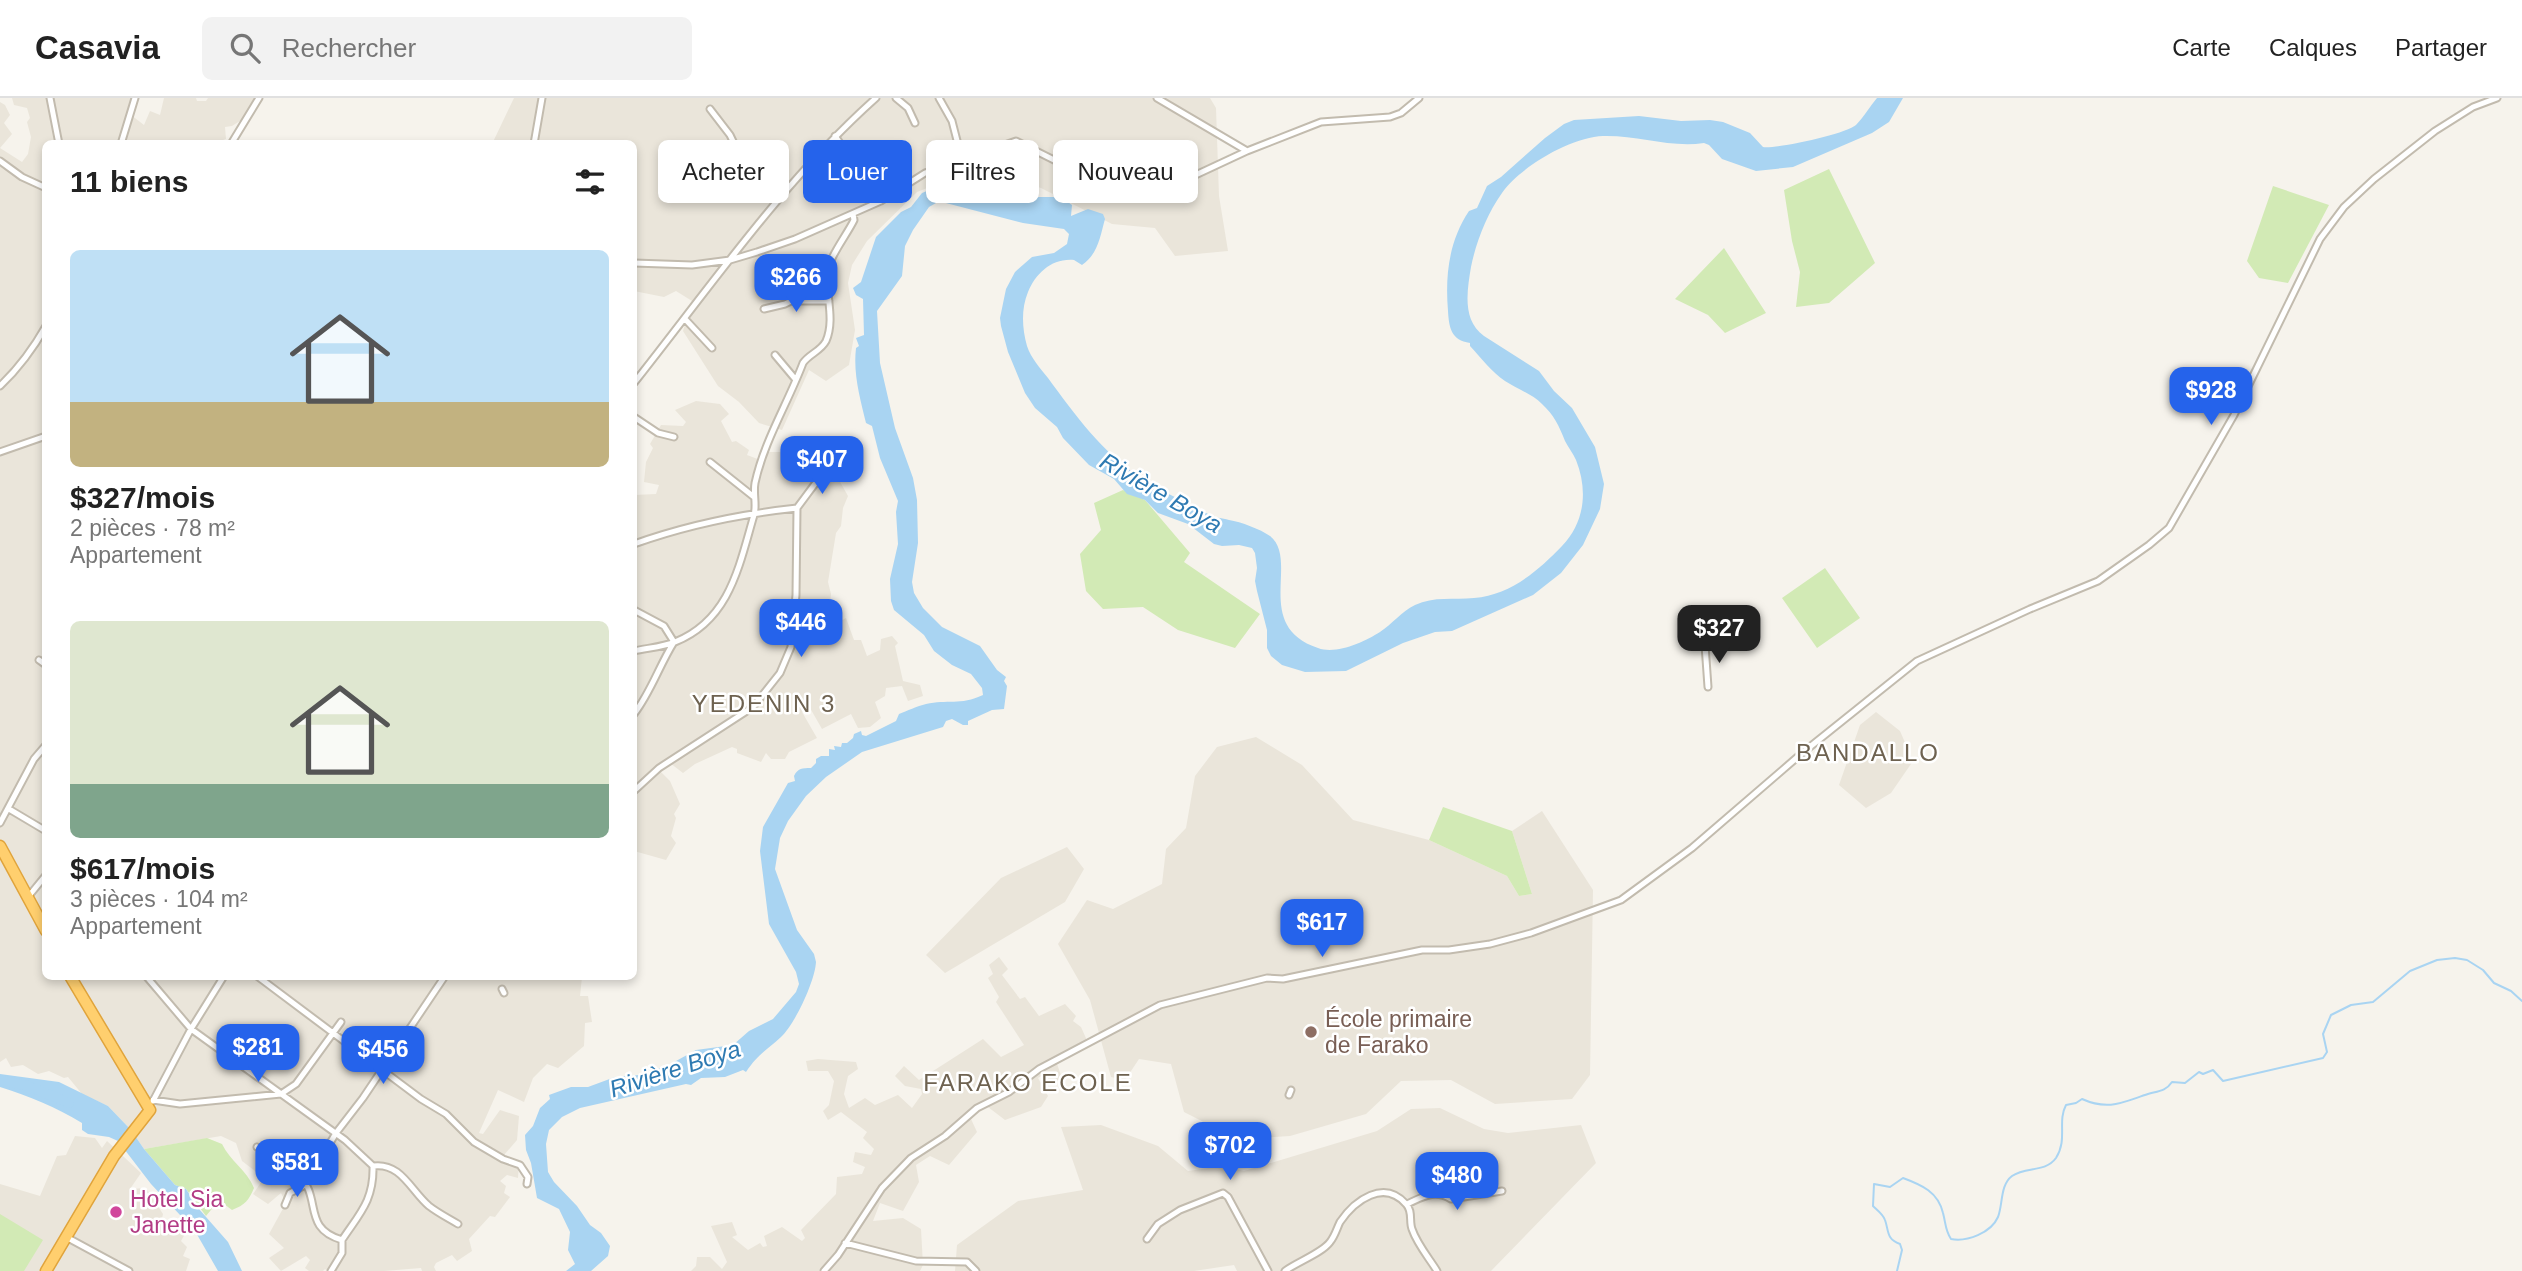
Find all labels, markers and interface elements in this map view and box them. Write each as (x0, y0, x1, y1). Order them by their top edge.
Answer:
search box (202, 17, 692, 80)
text: Casavia (35, 29, 160, 66)
icon: search (226, 29, 264, 67)
text: Rechercher (282, 33, 416, 63)
text: Carte (2172, 34, 2231, 61)
text: Calques (2269, 34, 2357, 61)
text: Partager (2395, 34, 2487, 61)
chip: Acheter (658, 140, 789, 203)
chip: Louer (803, 140, 912, 203)
chip: Filtres (926, 140, 1039, 203)
chip: Nouveau (1053, 140, 1198, 203)
icon: filters (571, 163, 609, 201)
text: 11 biens (70, 165, 188, 198)
pin: $266 (755, 254, 837, 314)
text: $266 (770, 264, 822, 290)
icon: home (277, 296, 403, 422)
pin: $928 (2170, 368, 2252, 427)
text: $928 (2185, 377, 2237, 403)
pin: $407 (781, 436, 863, 496)
text: $407 (796, 446, 848, 472)
water label: Rivière Boya (1096, 447, 1227, 538)
text: $327/mois (70, 481, 215, 514)
text: 2 pièces · 78 m² (70, 515, 235, 541)
text: Appartement (70, 542, 202, 568)
pin: $446 (760, 600, 842, 659)
pin: $327 (1678, 606, 1760, 665)
text: $446 (775, 609, 827, 635)
text: $327 (1693, 615, 1745, 641)
icon: home (277, 667, 403, 793)
district label: YEDENIN 3 (692, 690, 836, 717)
district label: BANDALLO (1796, 739, 1940, 766)
text: $617/mois (70, 852, 215, 885)
text: 3 pièces · 104 m² (70, 886, 248, 912)
pin: $617 (1281, 900, 1363, 959)
text: $617 (1296, 909, 1348, 935)
text: Appartement (70, 913, 202, 939)
place label: École primaire de Farako (1325, 1006, 1472, 1058)
pin: $281 (217, 1024, 299, 1084)
marker: École primaire de Farako (1303, 1024, 1319, 1040)
pin: $456 (342, 1026, 424, 1086)
text: $281 (232, 1034, 284, 1060)
water label: Rivière Boya (606, 1035, 744, 1102)
text: $456 (357, 1036, 409, 1062)
district label: FARAKO ECOLE (923, 1069, 1133, 1096)
pin: $702 (1189, 1122, 1271, 1182)
text: $702 (1204, 1132, 1256, 1158)
pin: $581 (256, 1140, 338, 1199)
text: $581 (271, 1149, 323, 1175)
pin: $480 (1416, 1152, 1498, 1212)
text: $480 (1431, 1162, 1483, 1188)
place label: Hotel Sia Janette (130, 1186, 224, 1238)
marker: Hotel Sia Janette (108, 1204, 124, 1220)

